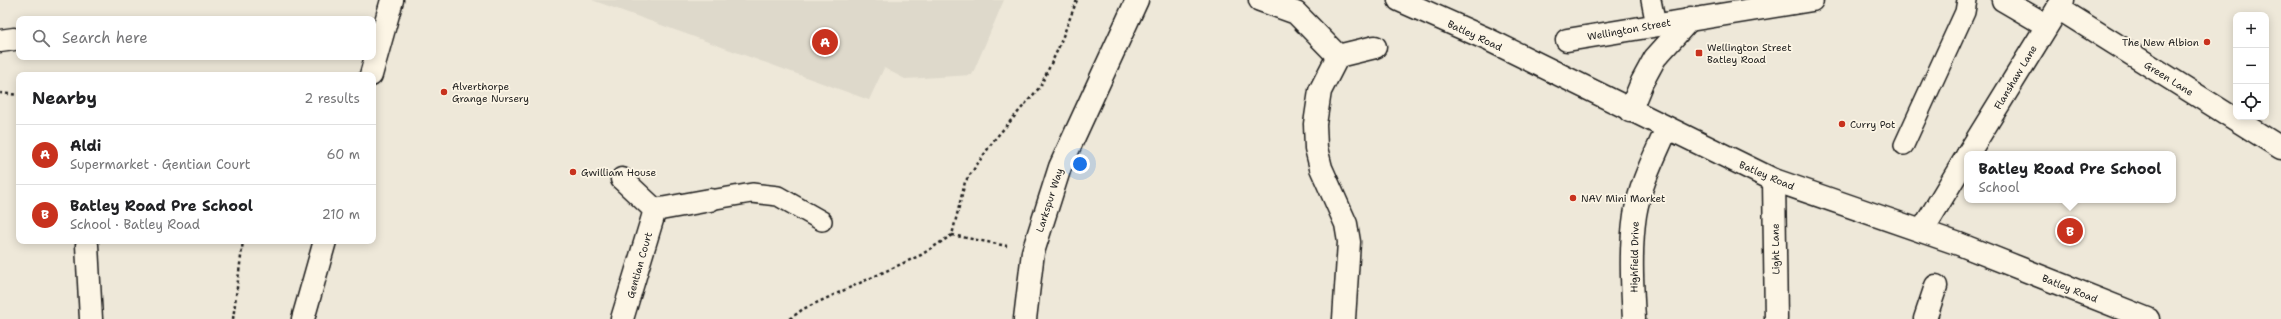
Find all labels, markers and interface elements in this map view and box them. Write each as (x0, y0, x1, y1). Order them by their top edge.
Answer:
map controls (2233, 12, 2269, 120)
button: + (2233, 12, 2269, 48)
search box (16, 16, 376, 60)
street label: Wellington Street (1586, 16, 1672, 43)
street label: Batley Road (1445, 17, 1505, 54)
icon: search (30, 27, 52, 49)
pin: A (812, 27, 838, 57)
text: Search here (62, 28, 148, 48)
place label: The New Albion (2122, 36, 2199, 49)
marker: The New Albion (2202, 37, 2212, 47)
place label: Wellington Street Batley Road (1707, 41, 1792, 66)
street label: Flanshaw Lane (1991, 42, 2040, 112)
marker: Wellington Street Batley Road (1694, 48, 1704, 58)
button: − (2233, 48, 2269, 84)
street label: Green Lane (2142, 58, 2196, 99)
place label: Alverthorpe Grange Nursery (452, 80, 529, 105)
button: locate (2233, 84, 2269, 120)
text: Nearby (32, 87, 97, 109)
marker: Alverthorpe Grange Nursery (439, 87, 449, 97)
text: 2 results (304, 90, 360, 107)
place label: Curry Pot (1850, 118, 1895, 131)
marker: Curry Pot (1837, 119, 1847, 129)
text: Aldi (70, 136, 101, 156)
text: A (40, 146, 50, 163)
text: 60 m (327, 146, 360, 163)
popup (1964, 151, 2176, 203)
your location (1070, 154, 1090, 174)
text: Supermarket · Gentian Court (70, 156, 250, 173)
street label: Batley Road (1737, 158, 1797, 193)
text: Batley Road Pre School (1979, 159, 2161, 179)
place label: Gwilliam House (581, 166, 656, 179)
street label: Larkspur Way (1033, 166, 1066, 234)
marker: Gwilliam House (568, 167, 578, 177)
text: School (1979, 179, 2019, 196)
place label: NAV Mini Market (1581, 192, 1665, 205)
marker: NAV Mini Market (1568, 193, 1578, 203)
text: Batley Road Pre School (70, 196, 253, 216)
text: B (41, 206, 49, 223)
text: 210 m (322, 206, 360, 223)
text: School · Batley Road (70, 216, 200, 233)
pin: B (2057, 216, 2083, 246)
street label: Highfield Drive (1627, 221, 1642, 293)
street label: Light Lane (1769, 223, 1782, 275)
street label: Gentian Court (624, 231, 655, 300)
street label: Batley Road (2040, 271, 2100, 306)

